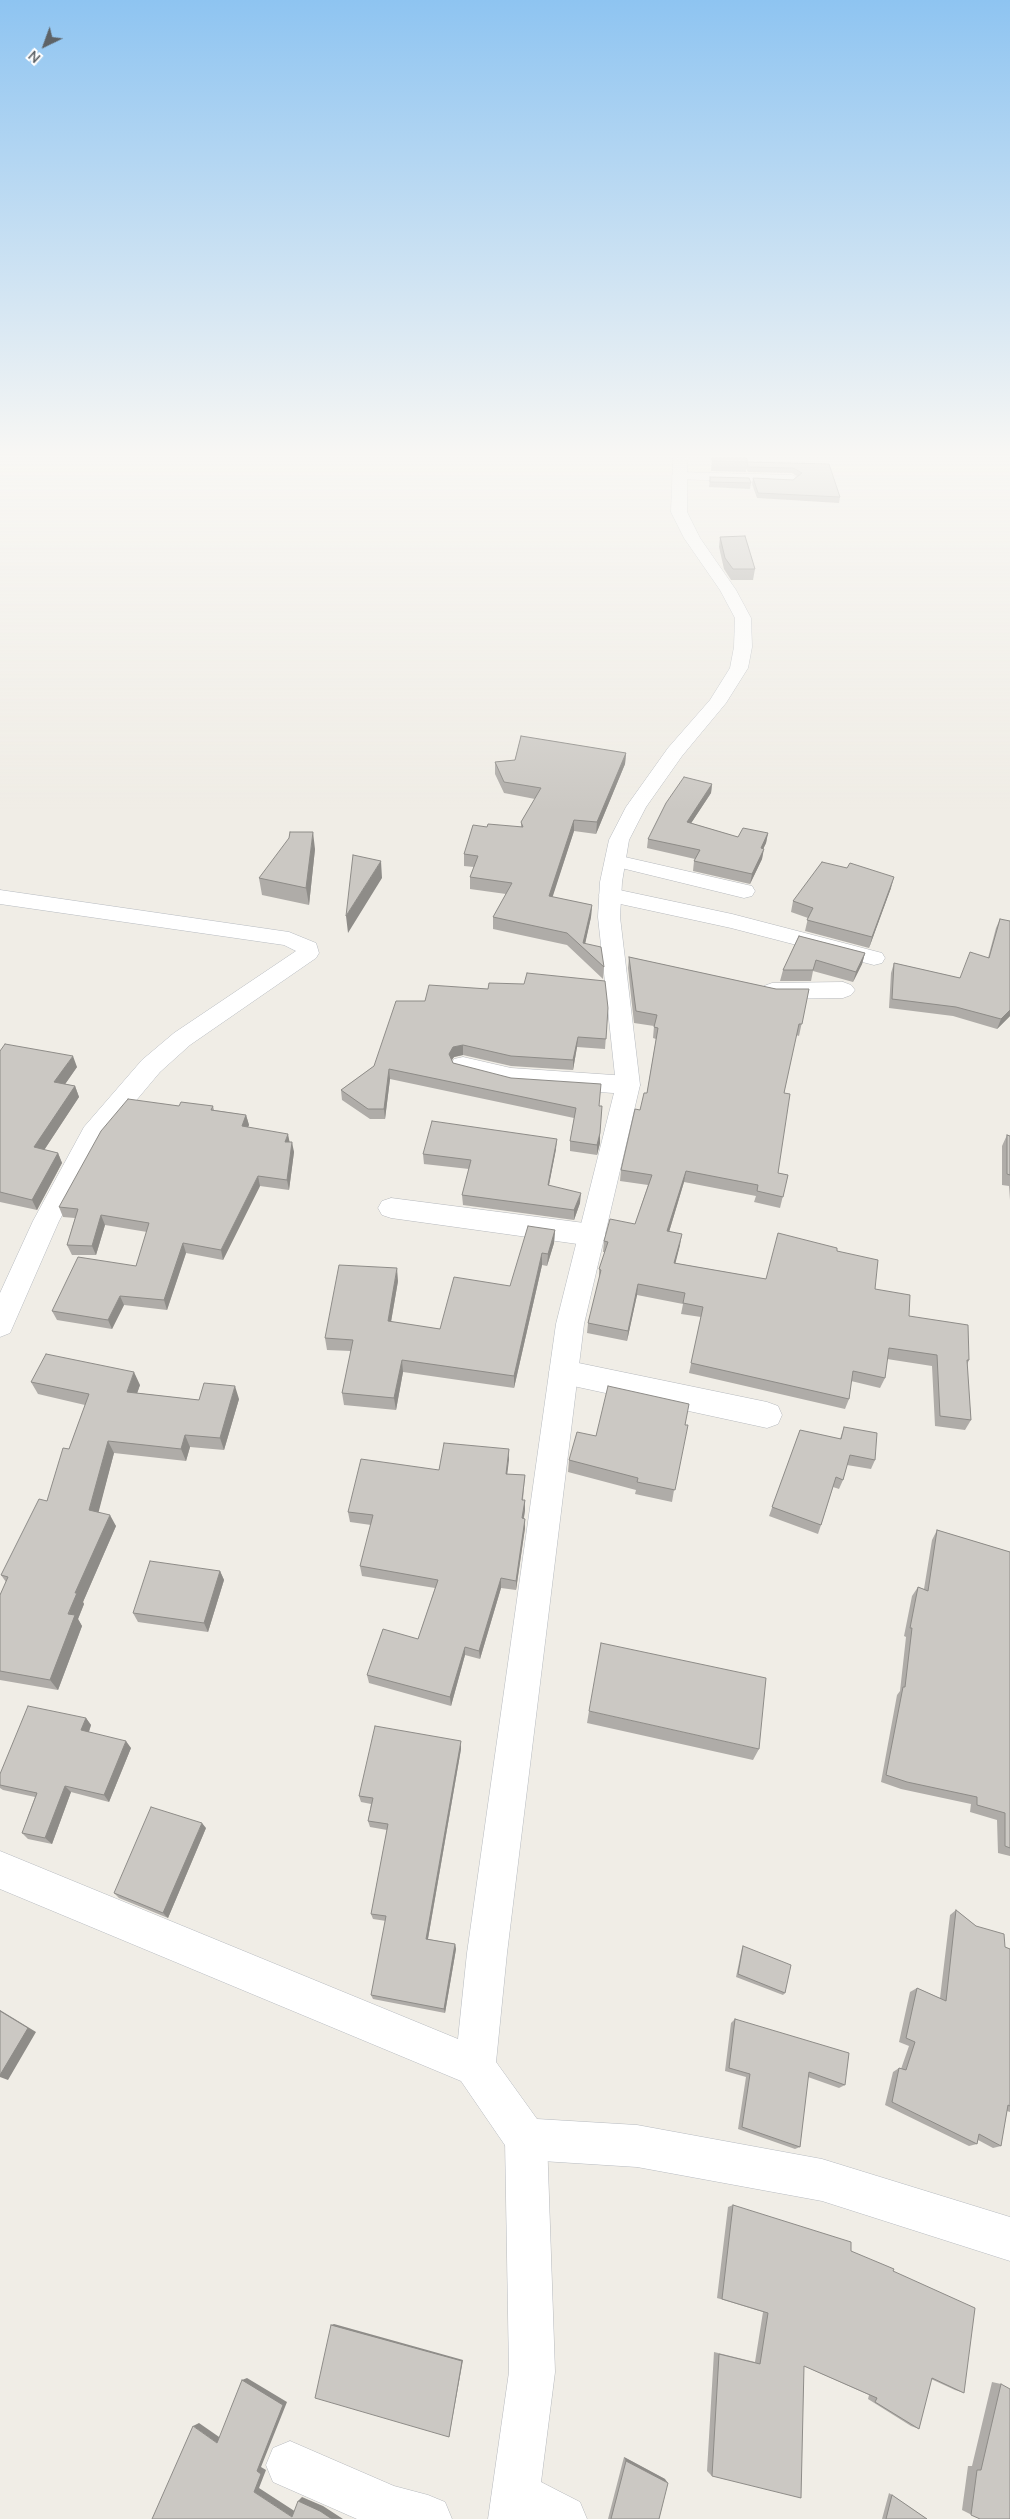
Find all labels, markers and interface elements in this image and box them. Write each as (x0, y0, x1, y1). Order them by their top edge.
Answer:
north arrow (20, 20, 70, 70)
text: N (24, 46, 45, 67)

